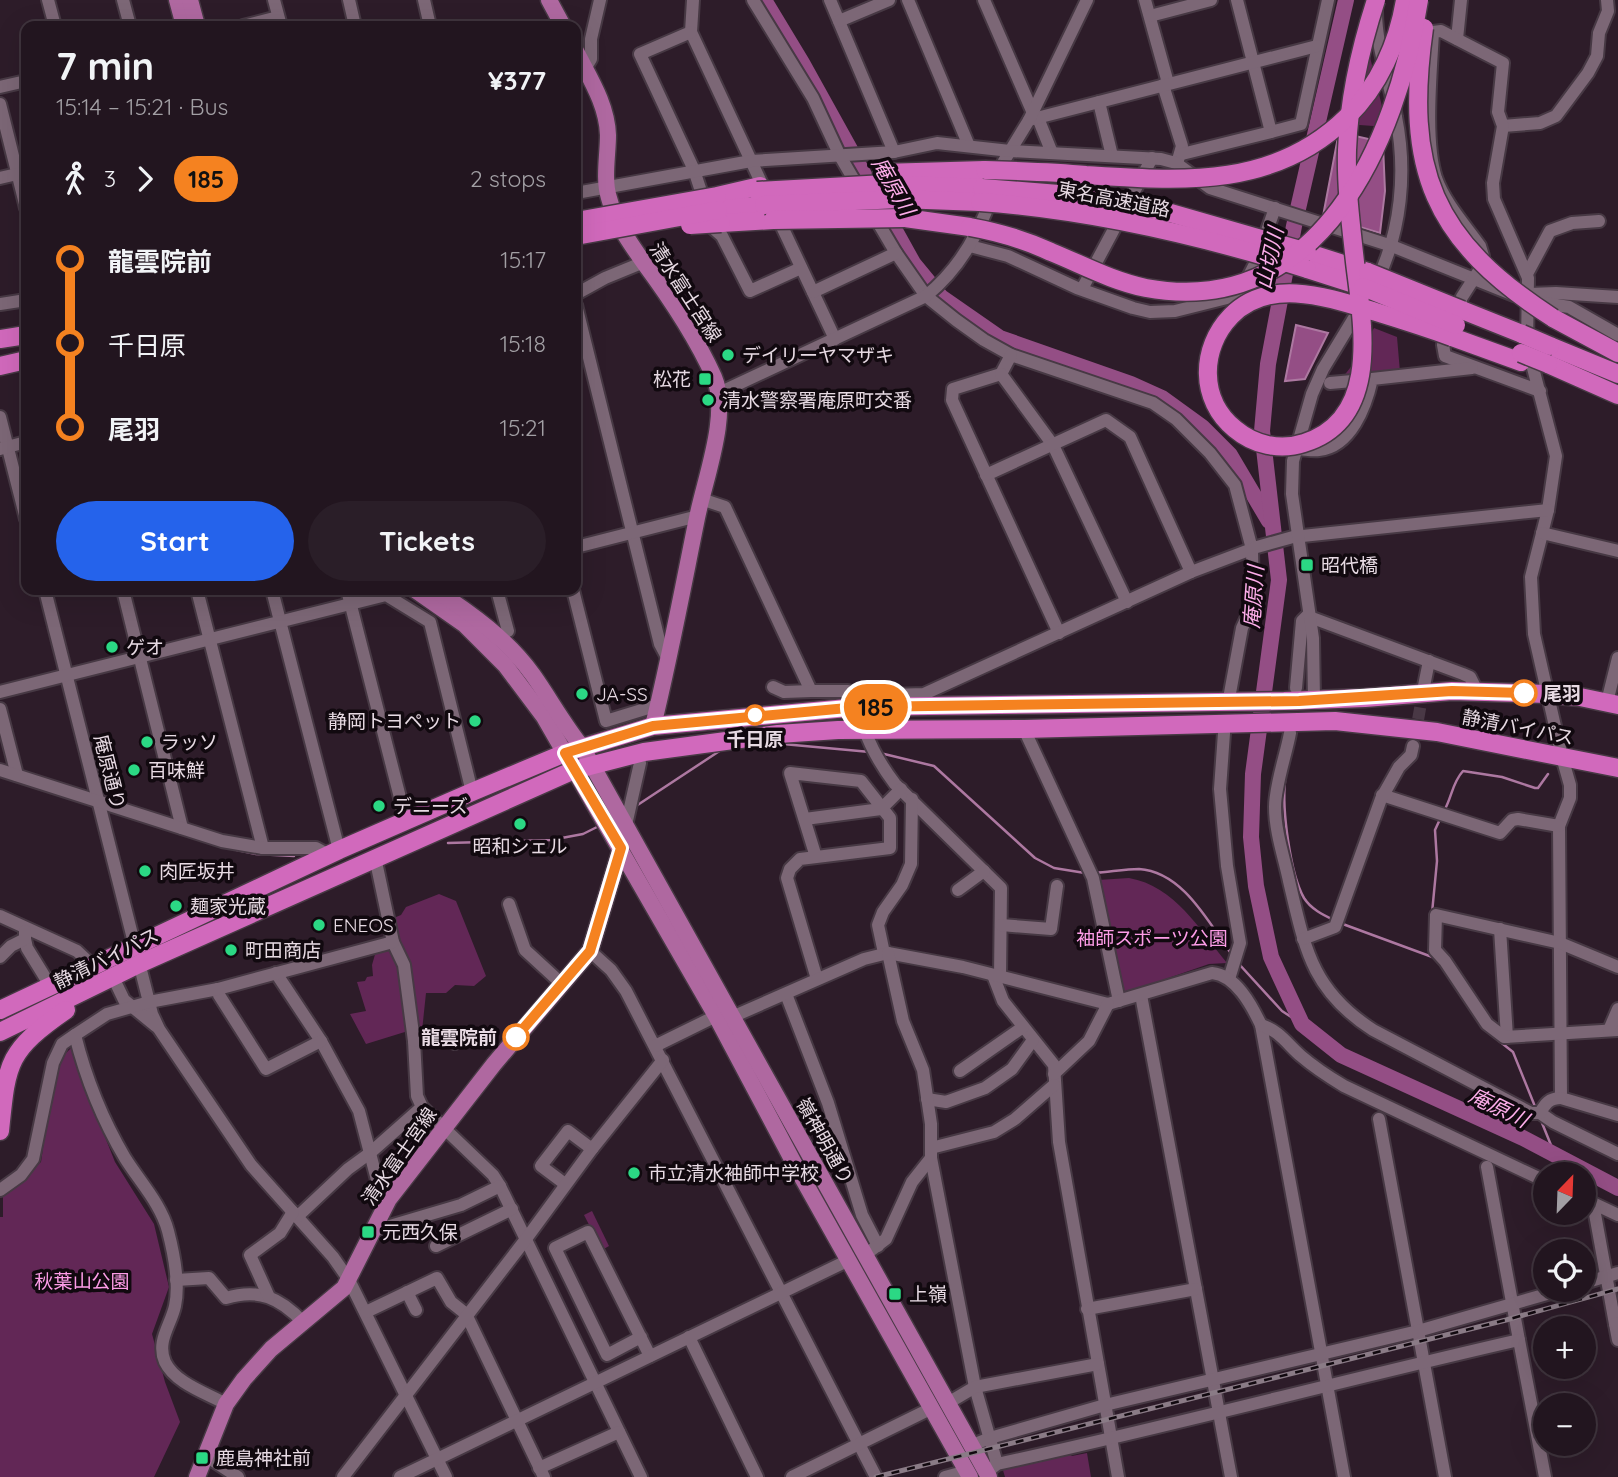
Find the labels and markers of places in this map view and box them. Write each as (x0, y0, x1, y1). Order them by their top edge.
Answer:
place label: デイリーヤマザキ (742, 343, 894, 367)
marker: デイリーヤマザキ (720, 347, 736, 363)
place label: 松花 (653, 367, 691, 391)
marker: 松花 (697, 371, 713, 387)
place label: 清水警察署庵原町交番 (722, 388, 912, 412)
marker: 清水警察署庵原町交番 (700, 392, 716, 408)
place label: 昭代橋 (1321, 553, 1378, 577)
marker: 昭代橋 (1299, 557, 1315, 573)
place label: ゲオ (126, 635, 164, 659)
marker: ゲオ (104, 639, 120, 655)
marker: 尾羽 (1511, 680, 1537, 706)
place label: 尾羽 (1543, 681, 1581, 705)
place label: JA-SS (596, 682, 648, 706)
marker: JA-SS (574, 686, 590, 702)
marker: 千日原 (745, 705, 765, 725)
place label: 静岡トヨペット (328, 709, 461, 733)
marker: 静岡トヨペット (467, 713, 483, 729)
place label: 千日原 (726, 727, 784, 751)
place label: ラッソ (161, 730, 218, 754)
marker: ラッソ (139, 734, 155, 750)
place label: 百味鮮 (148, 758, 205, 782)
marker: 百味鮮 (126, 762, 142, 778)
place label: デニーズ (393, 794, 468, 818)
marker: デニーズ (371, 798, 387, 814)
marker: 昭和シェル (512, 816, 528, 832)
place label: 昭和シェル (472, 834, 568, 858)
place label: 肉匠坂井 (159, 859, 235, 883)
marker: 肉匠坂井 (137, 863, 153, 879)
place label: 麺家光蔵 (190, 894, 266, 918)
marker: 麺家光蔵 (168, 898, 184, 914)
place label: ENEOS (333, 913, 394, 937)
marker: ENEOS (311, 917, 327, 933)
place label: 町田商店 (245, 938, 321, 962)
marker: 町田商店 (223, 942, 239, 958)
marker: 龍雲院前 (503, 1024, 529, 1050)
place label: 龍雲院前 (421, 1025, 497, 1049)
place label: 市立清水袖師中学校 (648, 1161, 819, 1185)
marker: 市立清水袖師中学校 (626, 1165, 642, 1181)
place label: 元西久保 (382, 1220, 458, 1244)
marker: 元西久保 (360, 1224, 376, 1240)
place label: 上嶺 (909, 1282, 947, 1306)
marker: 上嶺 (887, 1286, 903, 1302)
place label: 鹿島神社前 (216, 1446, 311, 1470)
marker: 鹿島神社前 (194, 1450, 210, 1466)

